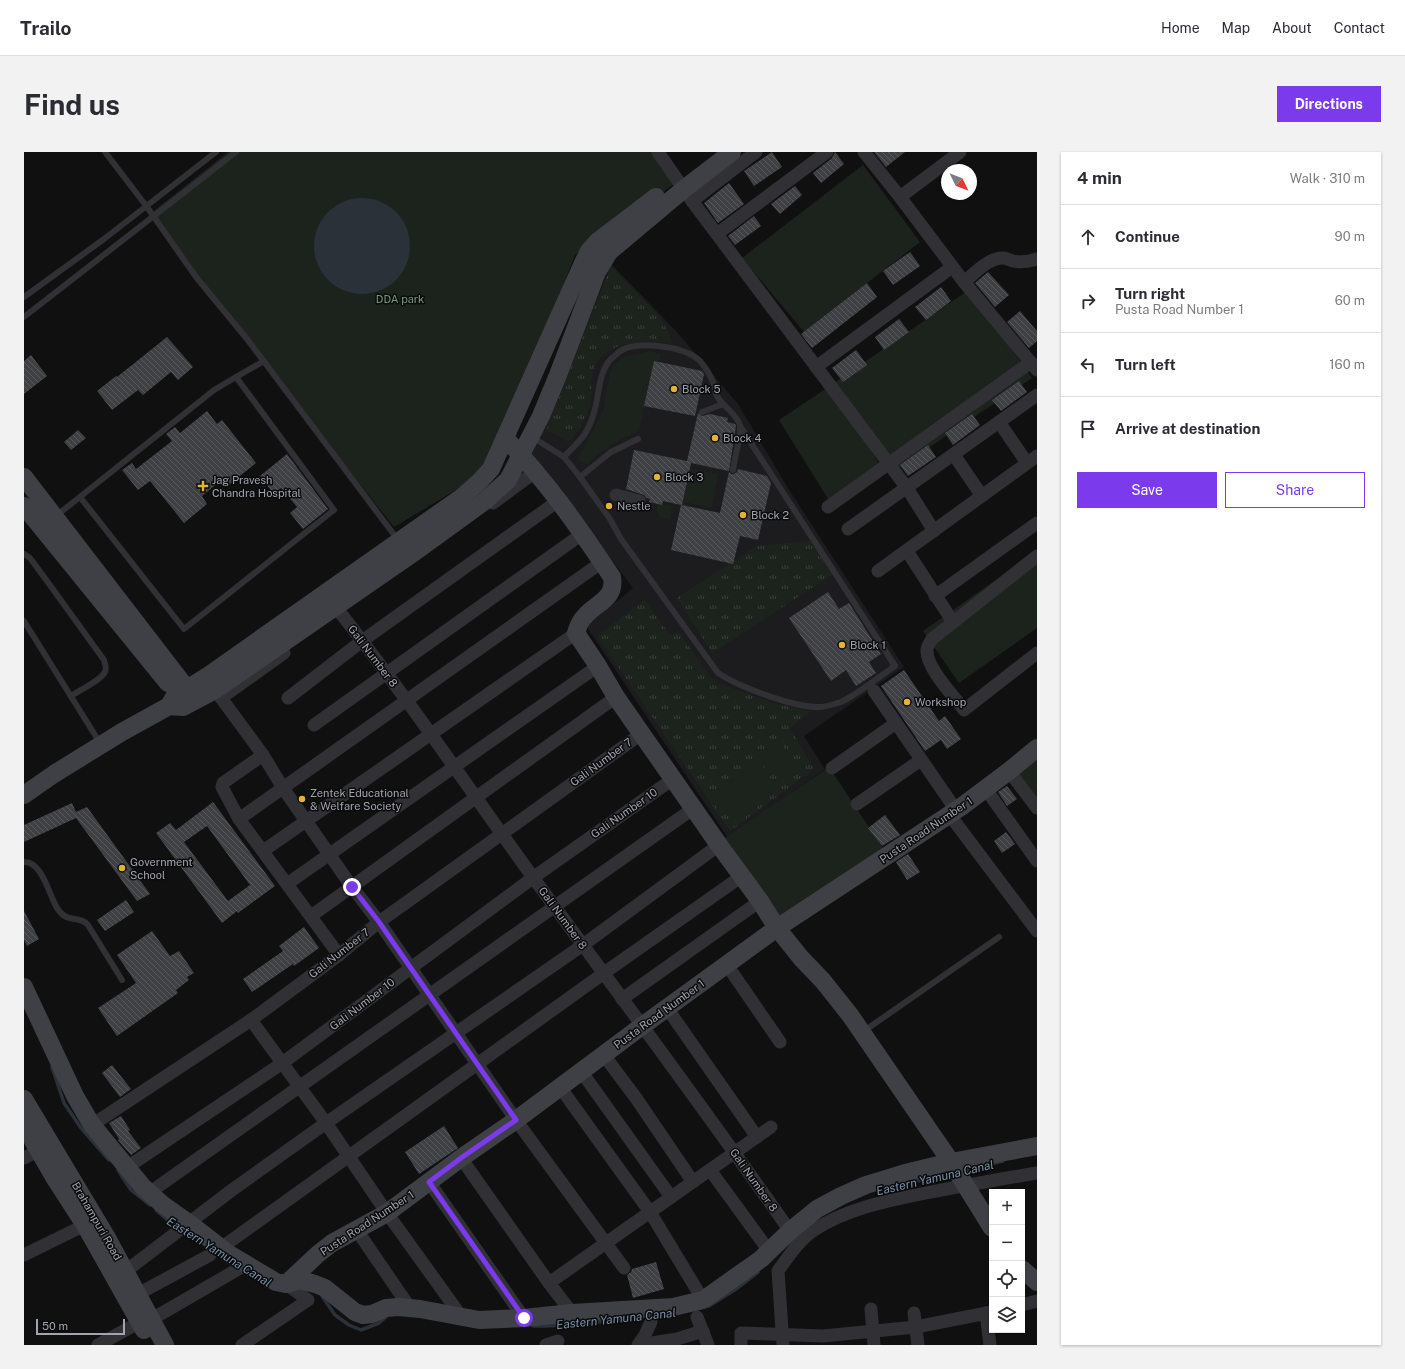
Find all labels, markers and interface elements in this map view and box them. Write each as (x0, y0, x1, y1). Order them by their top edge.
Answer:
text: Trailo (20, 17, 72, 39)
text: Home (1161, 20, 1200, 36)
text: Map (1222, 20, 1250, 36)
text: About (1272, 20, 1312, 36)
text: Contact (1334, 20, 1385, 36)
button: Directions (1277, 86, 1381, 122)
text: Find us (24, 88, 120, 121)
north arrow (941, 164, 977, 200)
text: 4 min (1077, 168, 1122, 188)
text: Walk · 310 m (1290, 171, 1365, 186)
icon: ahead (1077, 226, 1099, 248)
text: Continue (1115, 228, 1180, 245)
text: 90 m (1335, 229, 1365, 244)
text: Turn right (1115, 285, 1185, 302)
icon: right (1077, 290, 1099, 312)
park label: DDA park (376, 293, 424, 305)
text: 60 m (1335, 293, 1365, 308)
text: Pusta Road Number 1 (1115, 302, 1244, 317)
icon: left (1077, 354, 1099, 376)
text: Turn left (1115, 356, 1176, 373)
text: 160 m (1329, 357, 1365, 372)
place label: Block 5 (682, 383, 720, 395)
marker: Block 5 (669, 384, 679, 394)
icon: arrive (1077, 418, 1099, 440)
text: Arrive at destination (1115, 420, 1260, 437)
place label: Block 4 (723, 432, 761, 444)
marker: Block 4 (710, 433, 720, 443)
place label: Block 3 (665, 471, 703, 483)
marker: Block 3 (652, 472, 662, 482)
button: Save (1077, 472, 1217, 508)
button: Share (1225, 472, 1365, 508)
place label: Jag Pravesh Chandra Hospital (212, 474, 301, 499)
marker: Jag Pravesh Chandra Hospital (197, 480, 209, 492)
place label: Nestle (617, 500, 650, 512)
marker: Nestle (604, 501, 614, 511)
place label: Block 2 (751, 509, 789, 521)
marker: Block 2 (738, 510, 748, 520)
street label: Gali Number 8 (346, 623, 400, 689)
place label: Block 1 (850, 639, 886, 651)
marker: Block 1 (837, 640, 847, 650)
place label: Workshop (915, 696, 967, 708)
marker: Workshop (902, 697, 912, 707)
street label: Gali Number 7 (568, 735, 635, 788)
street label: Gali Number 10 (589, 786, 660, 840)
place label: Zentek Educational & Welfare Society (310, 787, 409, 812)
marker: Zentek Educational & Welfare Society (297, 794, 307, 804)
street label: Pusta Road Number 1 (877, 795, 975, 865)
place label: Government School (130, 856, 193, 881)
marker: Government School (117, 863, 127, 873)
route end (343, 878, 361, 896)
street label: Gali Number 8 (536, 885, 590, 951)
street label: Gali Number 7 (306, 925, 372, 980)
street label: Gali Number 10 (327, 976, 397, 1032)
street label: Pusta Road Number 1 (611, 977, 707, 1051)
street label: Gali Number 8 (728, 1146, 780, 1214)
water label: Eastern Yamuna Canal (875, 1158, 995, 1198)
street label: Brahampuri Road (70, 1180, 124, 1262)
street label: Pusta Road Number 1 (318, 1188, 416, 1258)
map controls (989, 1189, 1025, 1333)
button: + (989, 1189, 1025, 1225)
water label: Eastern Yamuna Canal (164, 1214, 274, 1290)
button: − (989, 1225, 1025, 1261)
button: locate (989, 1261, 1025, 1297)
button: layers (989, 1297, 1025, 1333)
water label: Eastern Yamuna Canal (555, 1306, 677, 1332)
route start (515, 1309, 533, 1327)
scale bar (36, 1317, 125, 1336)
text: 50 m (42, 1320, 68, 1332)

